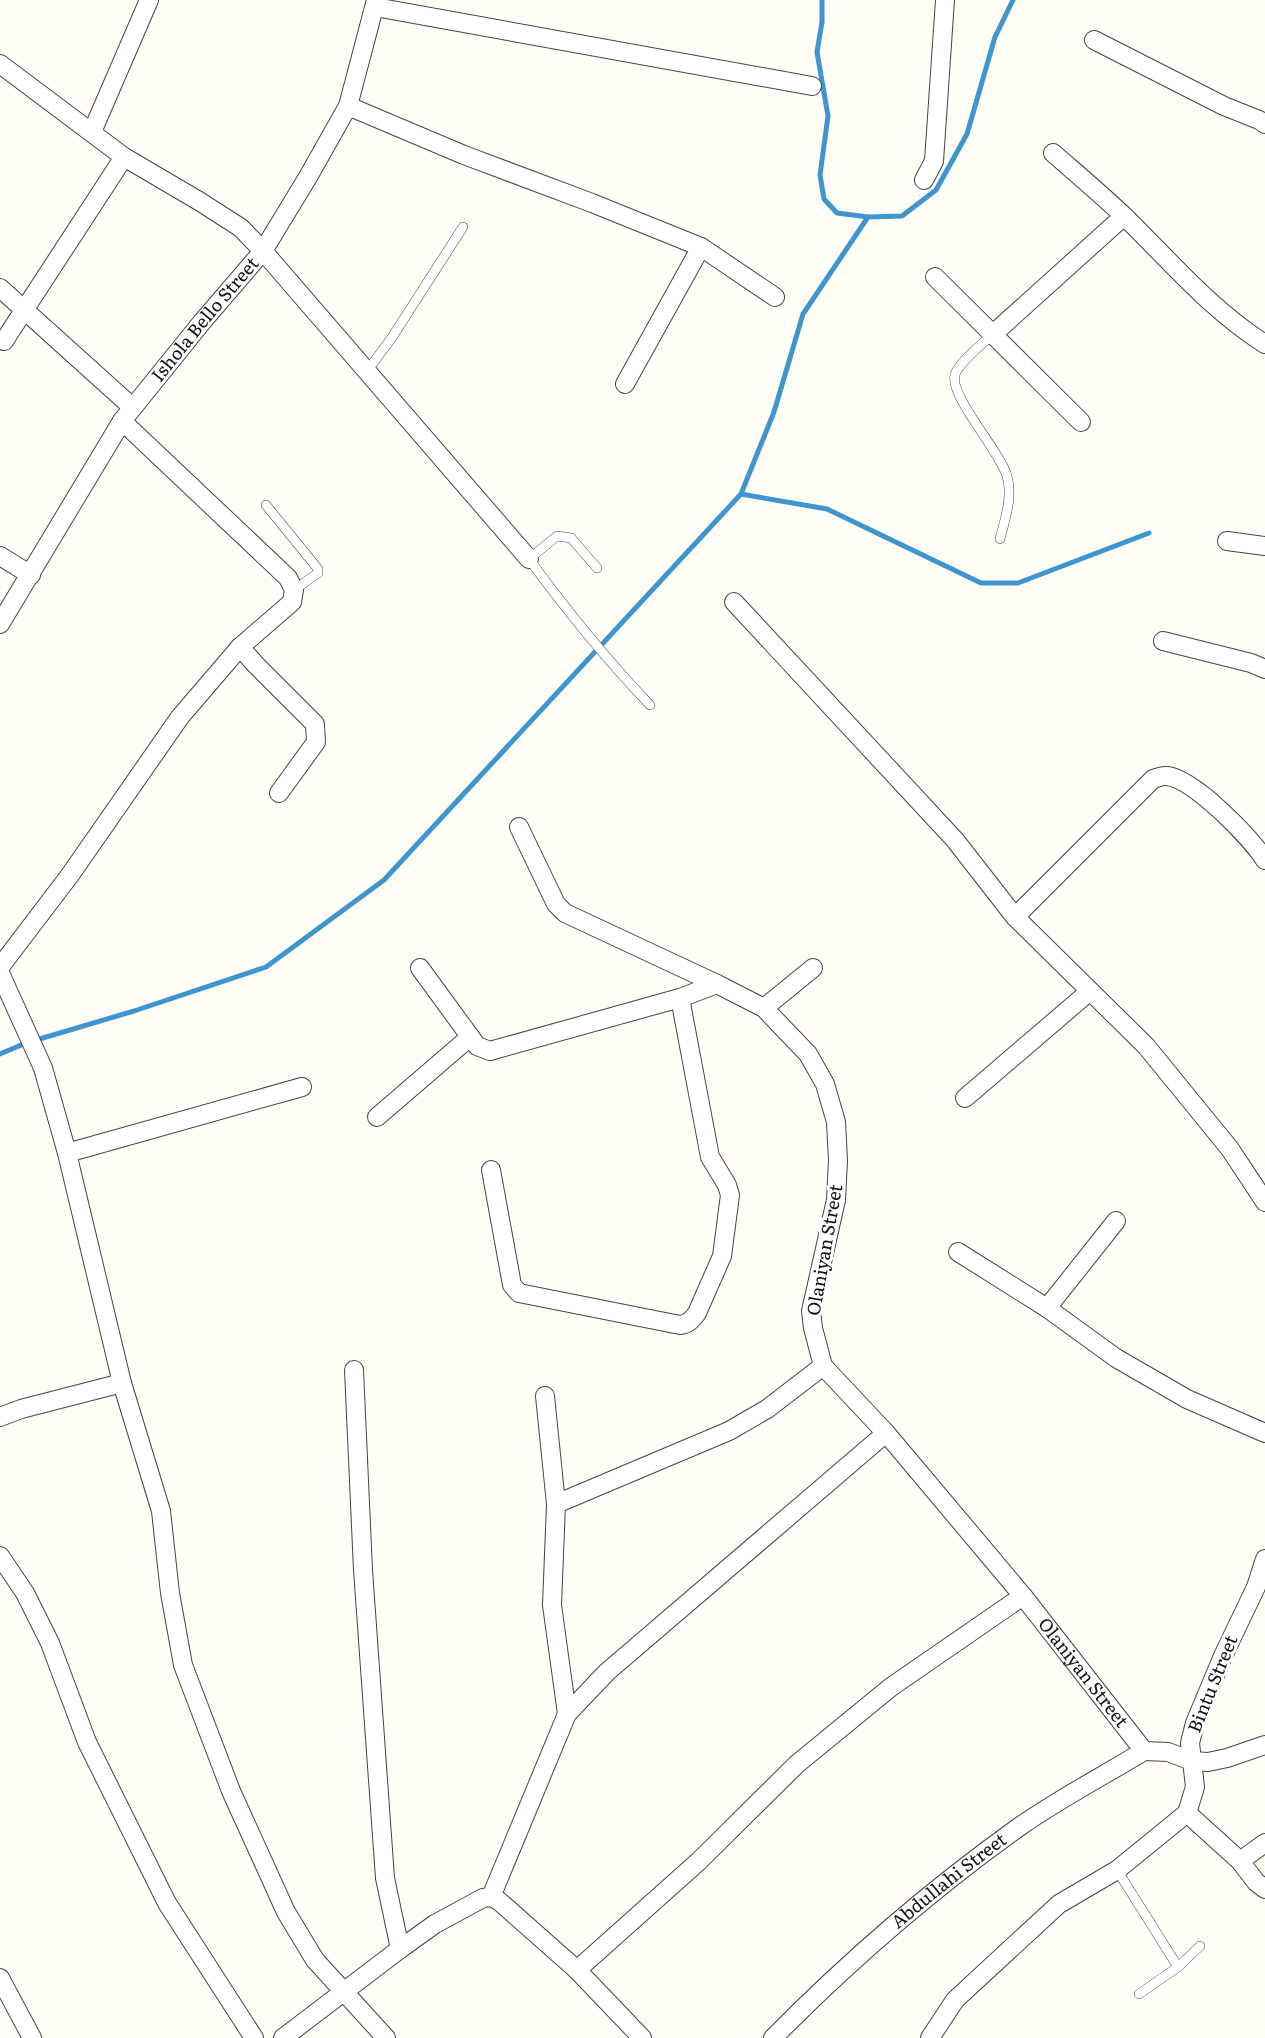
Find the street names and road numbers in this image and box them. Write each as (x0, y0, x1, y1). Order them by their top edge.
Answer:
street label: Ishola Bello Street (144, 250, 265, 387)
street label: Olaniyan Street (799, 1181, 848, 1318)
street label: Olaniyan Street (1033, 1611, 1136, 1733)
street label: Bintu Street (1180, 1630, 1244, 1736)
street label: Abdullahi Street (884, 1825, 1012, 1934)

